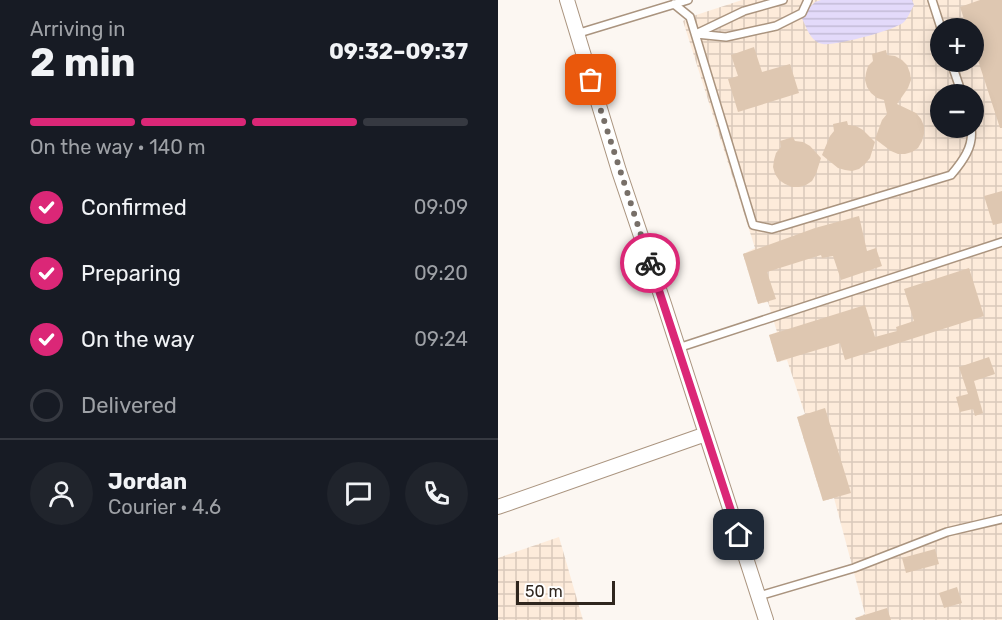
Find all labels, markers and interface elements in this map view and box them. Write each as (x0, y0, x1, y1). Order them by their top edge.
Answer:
text: Arriving in (30, 17, 125, 41)
map controls (930, 18, 984, 138)
button: + (930, 18, 984, 72)
text: 09:32–09:37 (329, 38, 468, 65)
text: 2 min (30, 40, 136, 86)
pin (565, 54, 616, 105)
icon: bag (574, 63, 607, 96)
button: − (930, 84, 984, 138)
text: On the way · 140 m (30, 135, 206, 159)
icon: check (30, 191, 63, 224)
text: Confirmed (81, 194, 187, 221)
text: 09:09 (414, 195, 468, 219)
courier (620, 233, 680, 293)
icon: bike (634, 247, 667, 280)
icon: check (30, 257, 63, 290)
text: Preparing (81, 260, 181, 287)
text: 09:20 (414, 261, 468, 285)
icon: check (30, 323, 63, 356)
text: On the way (81, 326, 195, 353)
text: 09:24 (414, 327, 468, 351)
text: Delivered (81, 392, 177, 419)
button: person (30, 462, 93, 525)
button: chat (327, 462, 390, 525)
button: phone (405, 462, 468, 525)
text: Jordan (108, 468, 187, 495)
text: Courier · 4.6 (108, 495, 221, 519)
pin (713, 509, 764, 560)
icon: home (722, 518, 755, 551)
scale bar (516, 578, 615, 606)
text: 50 m (525, 582, 563, 601)

